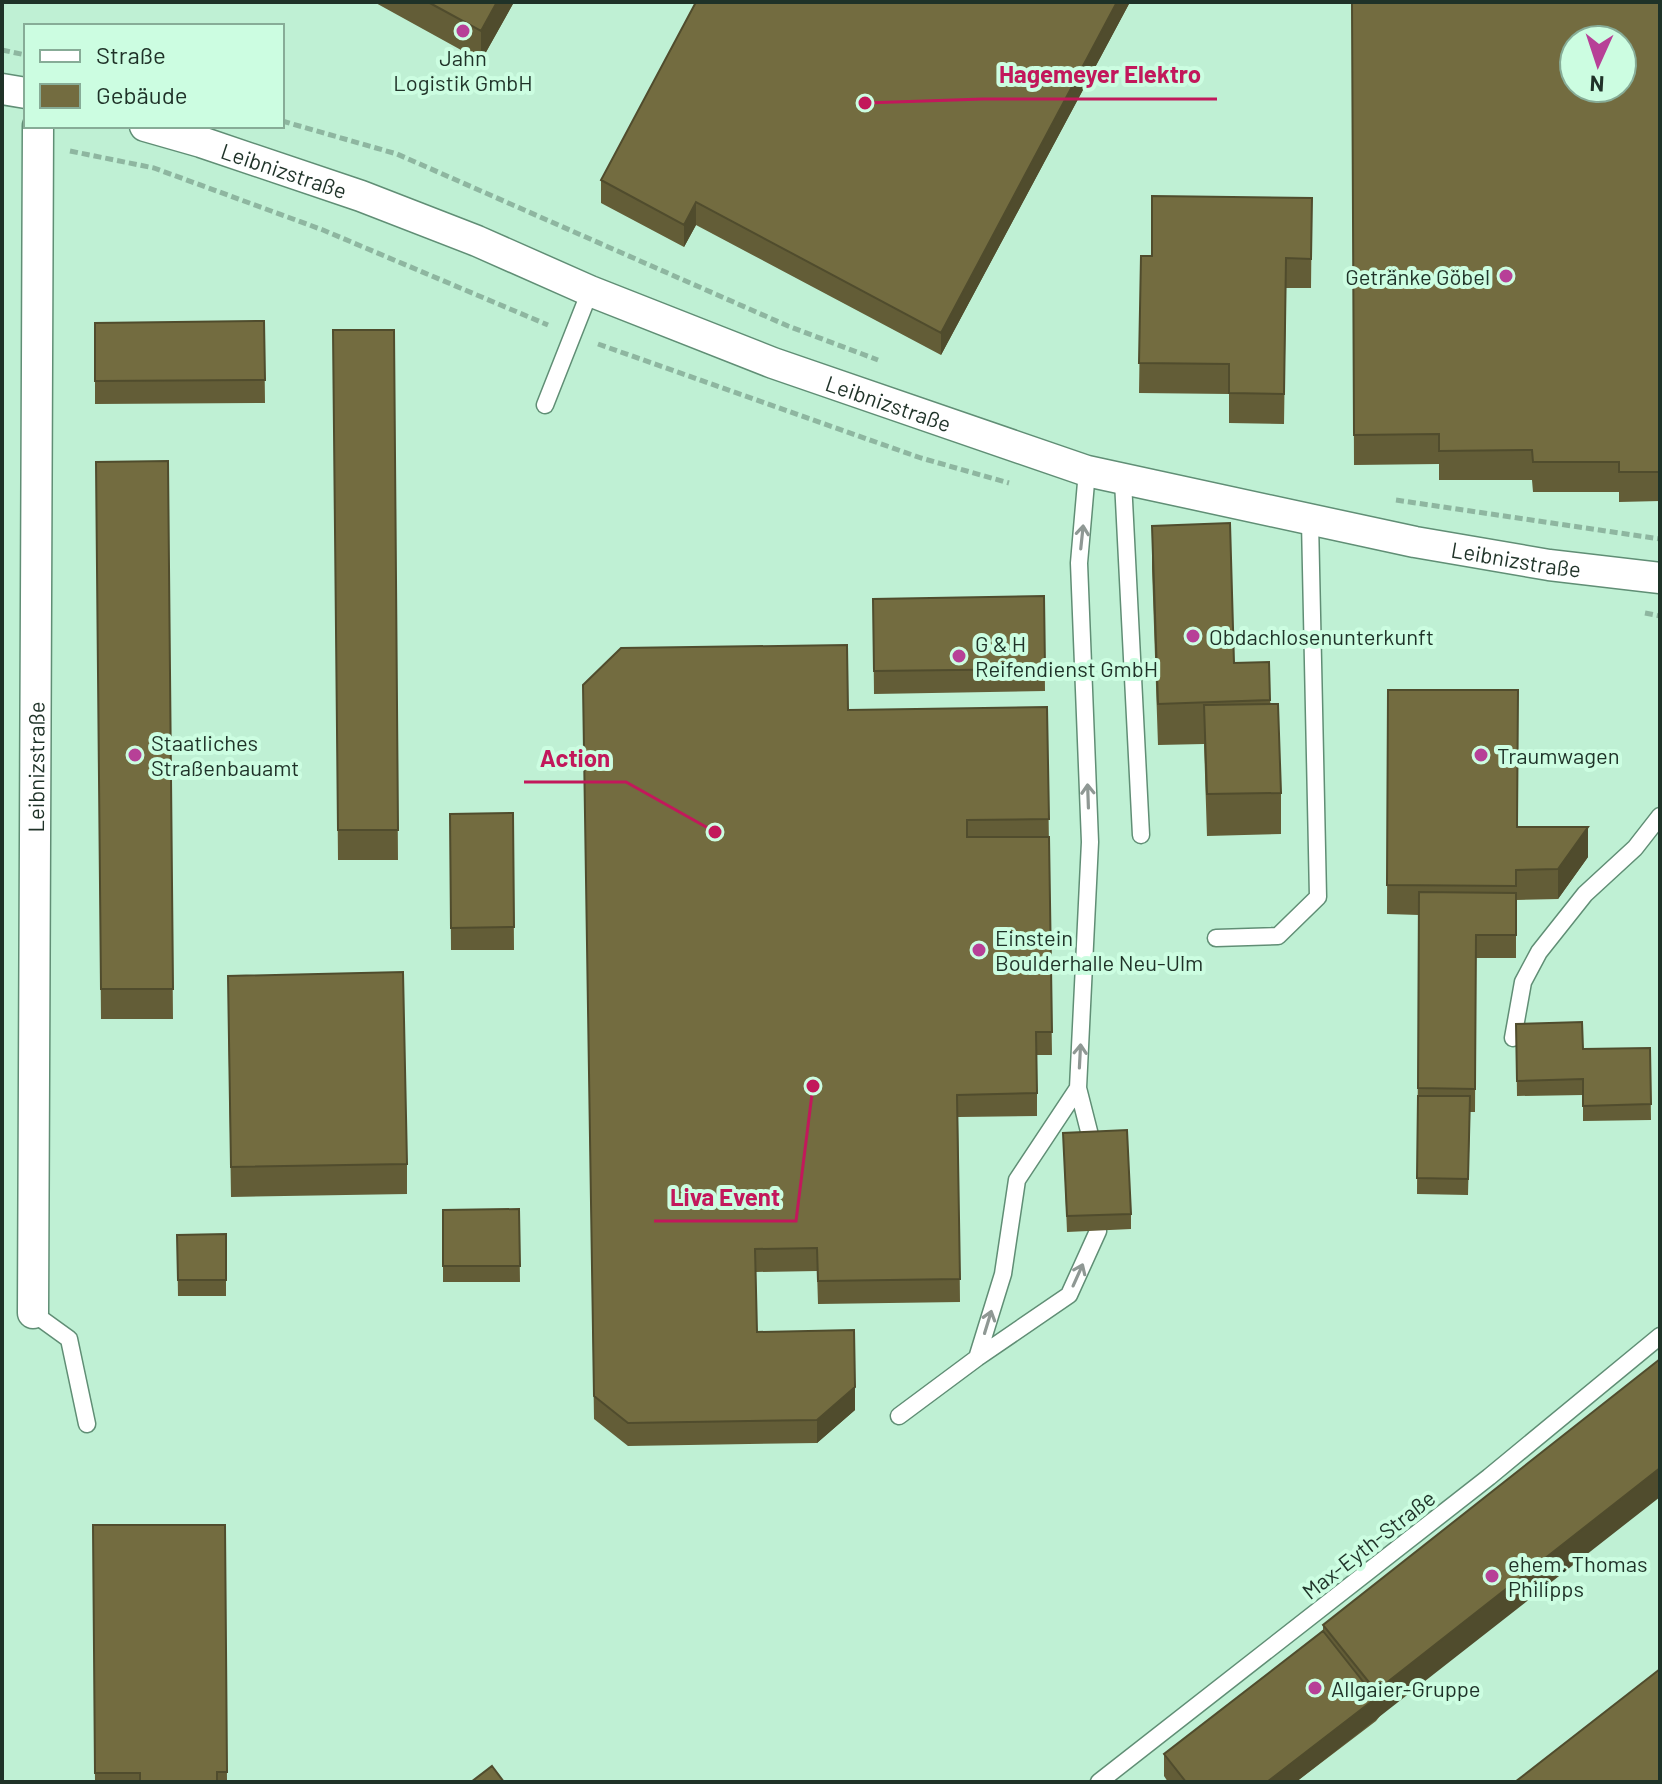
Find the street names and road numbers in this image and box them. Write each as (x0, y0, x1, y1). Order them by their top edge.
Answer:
street label: Leibnizstraße (218, 137, 350, 203)
street label: Leibnizstraße (822, 369, 955, 436)
street label: Leibnizstraße (1449, 535, 1582, 582)
street label: Leibnizstraße (22, 701, 49, 833)
street label: Max-Eyth-Straße (1296, 1484, 1440, 1604)

